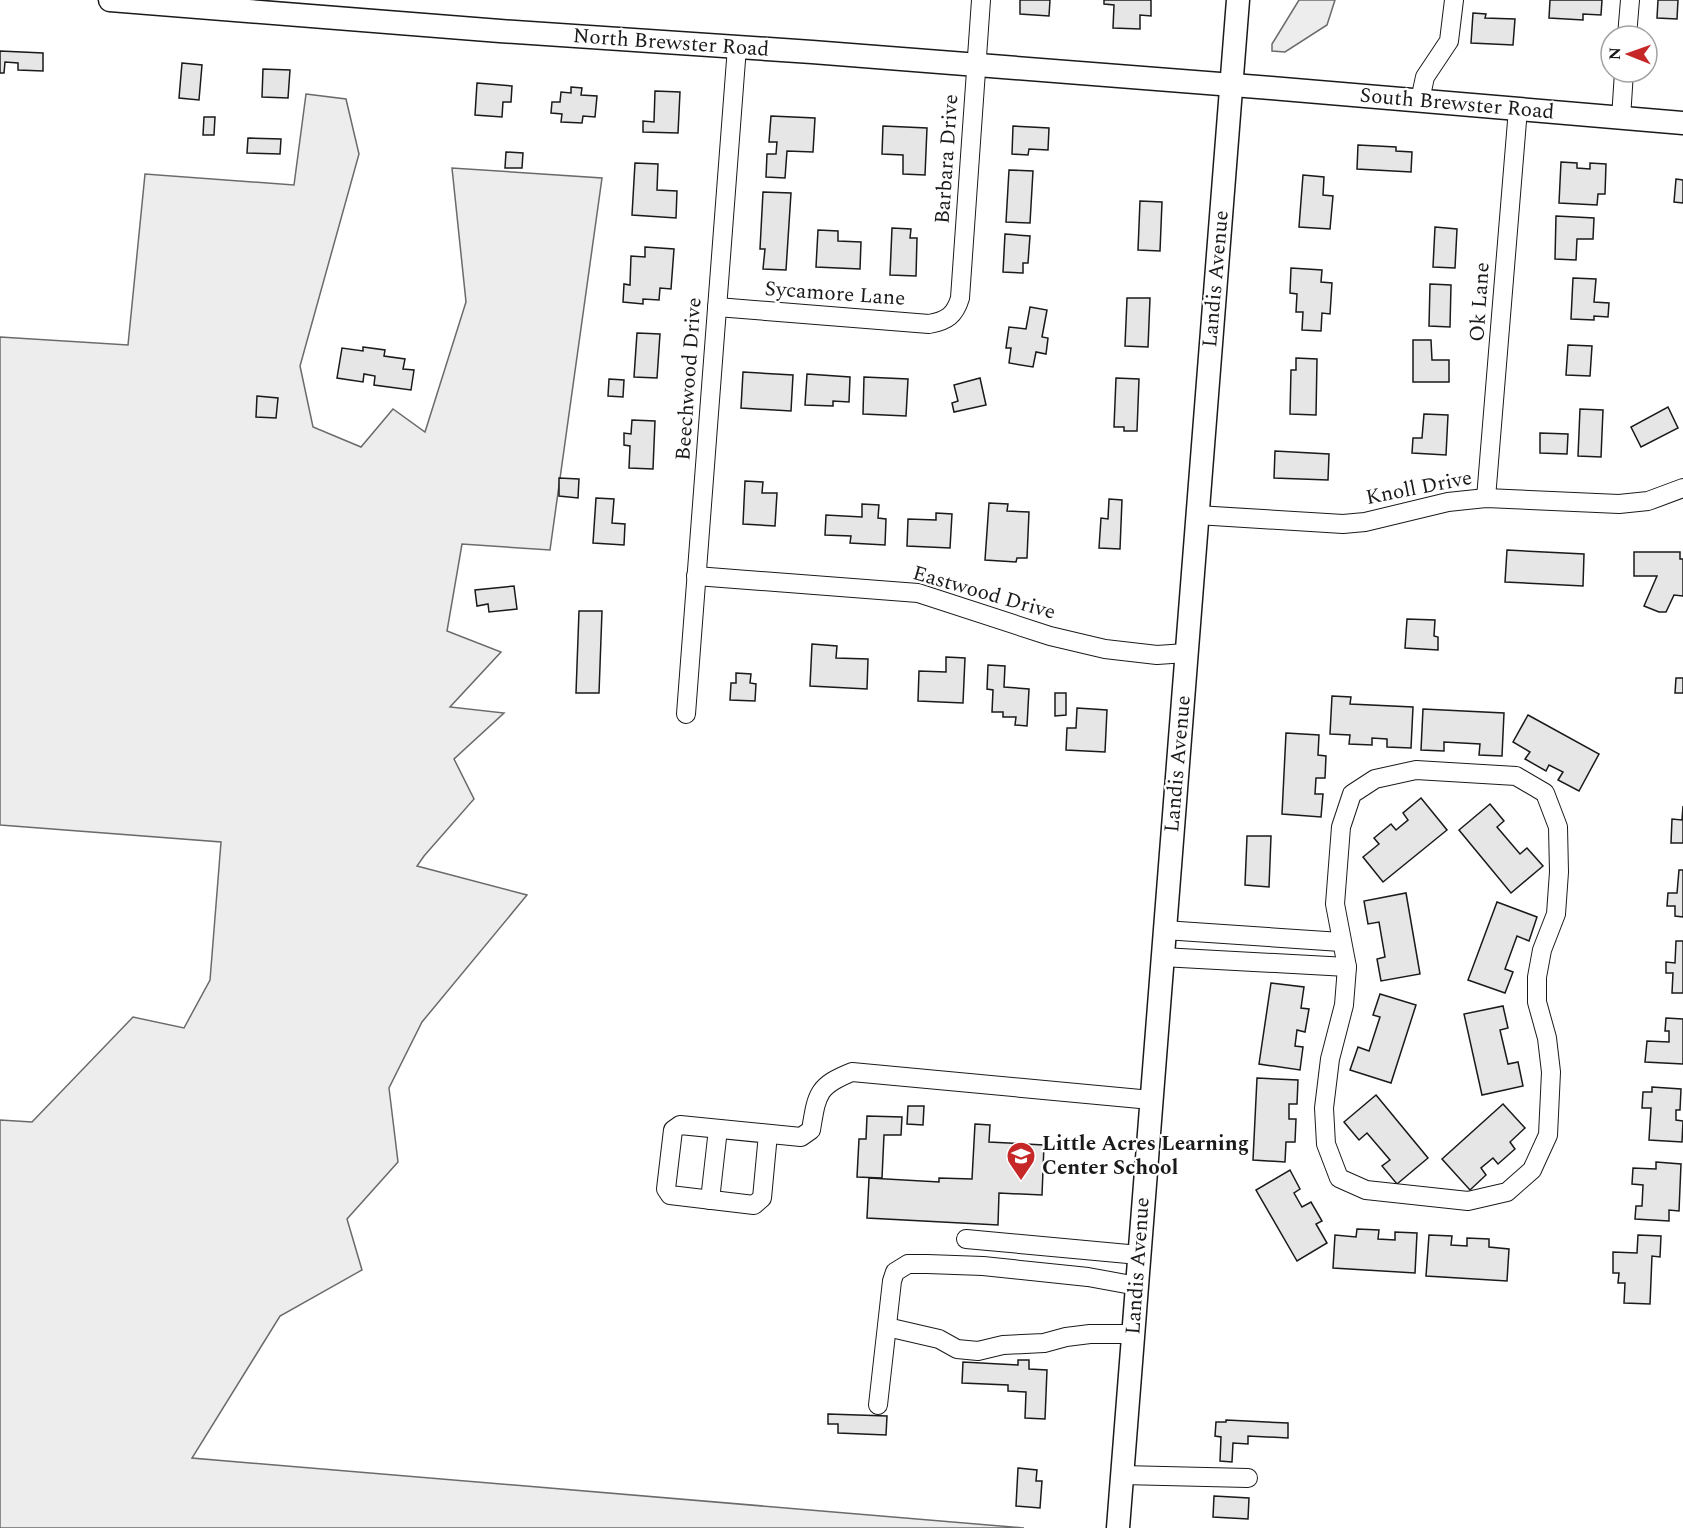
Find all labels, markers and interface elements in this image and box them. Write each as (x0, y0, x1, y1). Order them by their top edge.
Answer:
street label: North Brewster Road (572, 20, 770, 66)
north arrow (1599, 24, 1659, 84)
text: N (1603, 47, 1627, 60)
street label: South Brewster Road (1358, 80, 1556, 128)
street label: Barbara Drive (927, 93, 967, 225)
street label: Landis Avenue (1194, 209, 1238, 349)
street label: Ok Lane (1461, 261, 1499, 343)
street label: Sycamore Lane (764, 273, 906, 315)
street label: Beechwood Drive (667, 296, 711, 462)
street label: Knoll Drive (1363, 462, 1475, 514)
street label: Eastwood Drive (909, 557, 1059, 629)
street label: Landis Avenue (1156, 694, 1200, 834)
place label: Little Acres Learning Center School (1042, 1128, 1249, 1184)
school or university icon: Little Acres Learning Center School (1005, 1140, 1037, 1182)
street label: Landis Avenue (1117, 1196, 1159, 1336)

